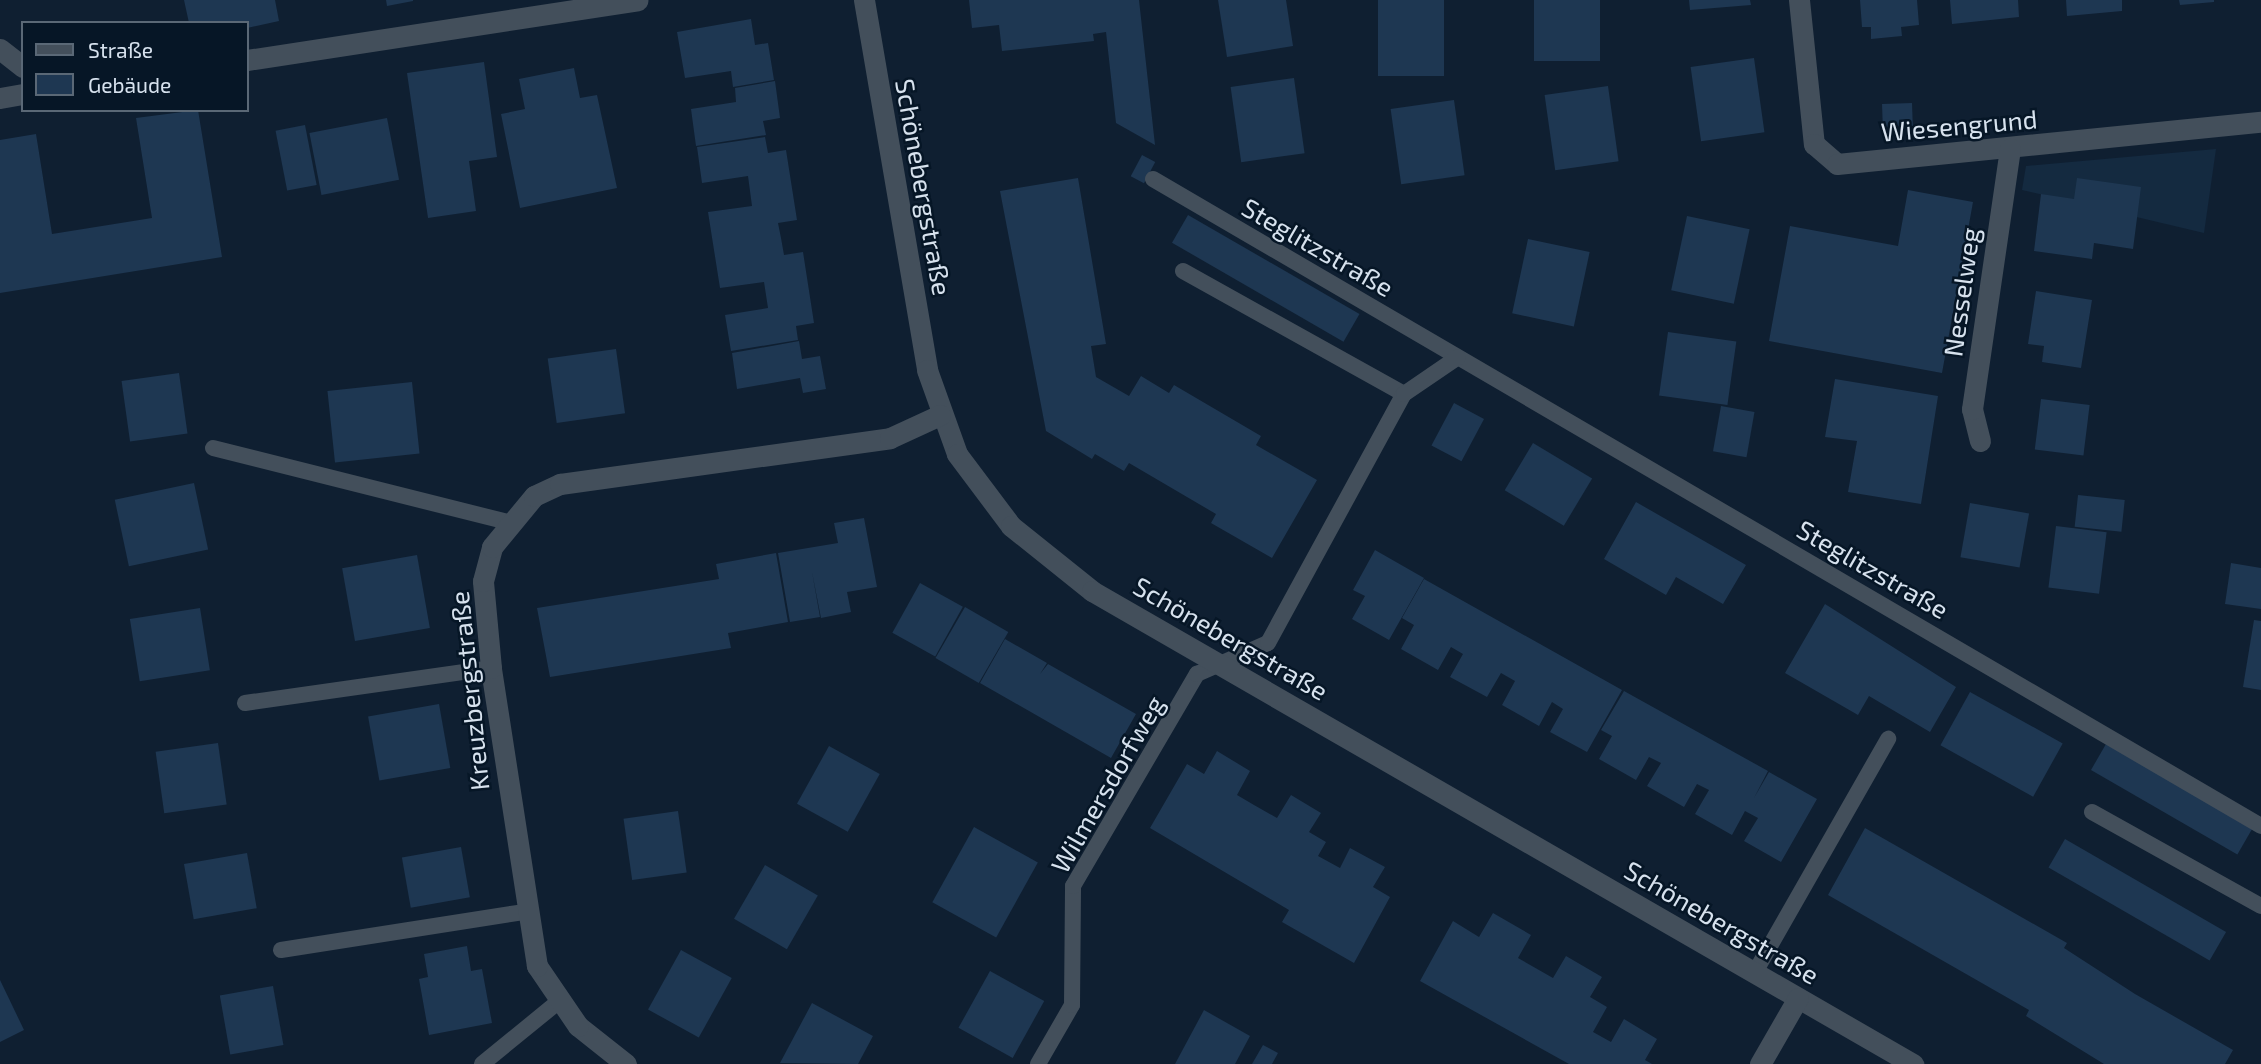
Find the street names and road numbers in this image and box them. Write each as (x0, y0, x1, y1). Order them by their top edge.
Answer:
street label: Schönebergstraße (890, 76, 958, 298)
street label: Wiesengrund (1879, 103, 2039, 147)
street label: Steglitzstraße (1237, 191, 1399, 303)
street label: Nesselweg (1937, 226, 1985, 358)
street label: Steglitzstraße (1792, 513, 1954, 625)
street label: Schönebergstraße (1128, 570, 1334, 706)
street label: Kreuzbergstraße (443, 590, 495, 792)
street label: Wilmersdorfweg (1044, 690, 1170, 878)
street label: Schönebergstraße (1619, 854, 1825, 990)

